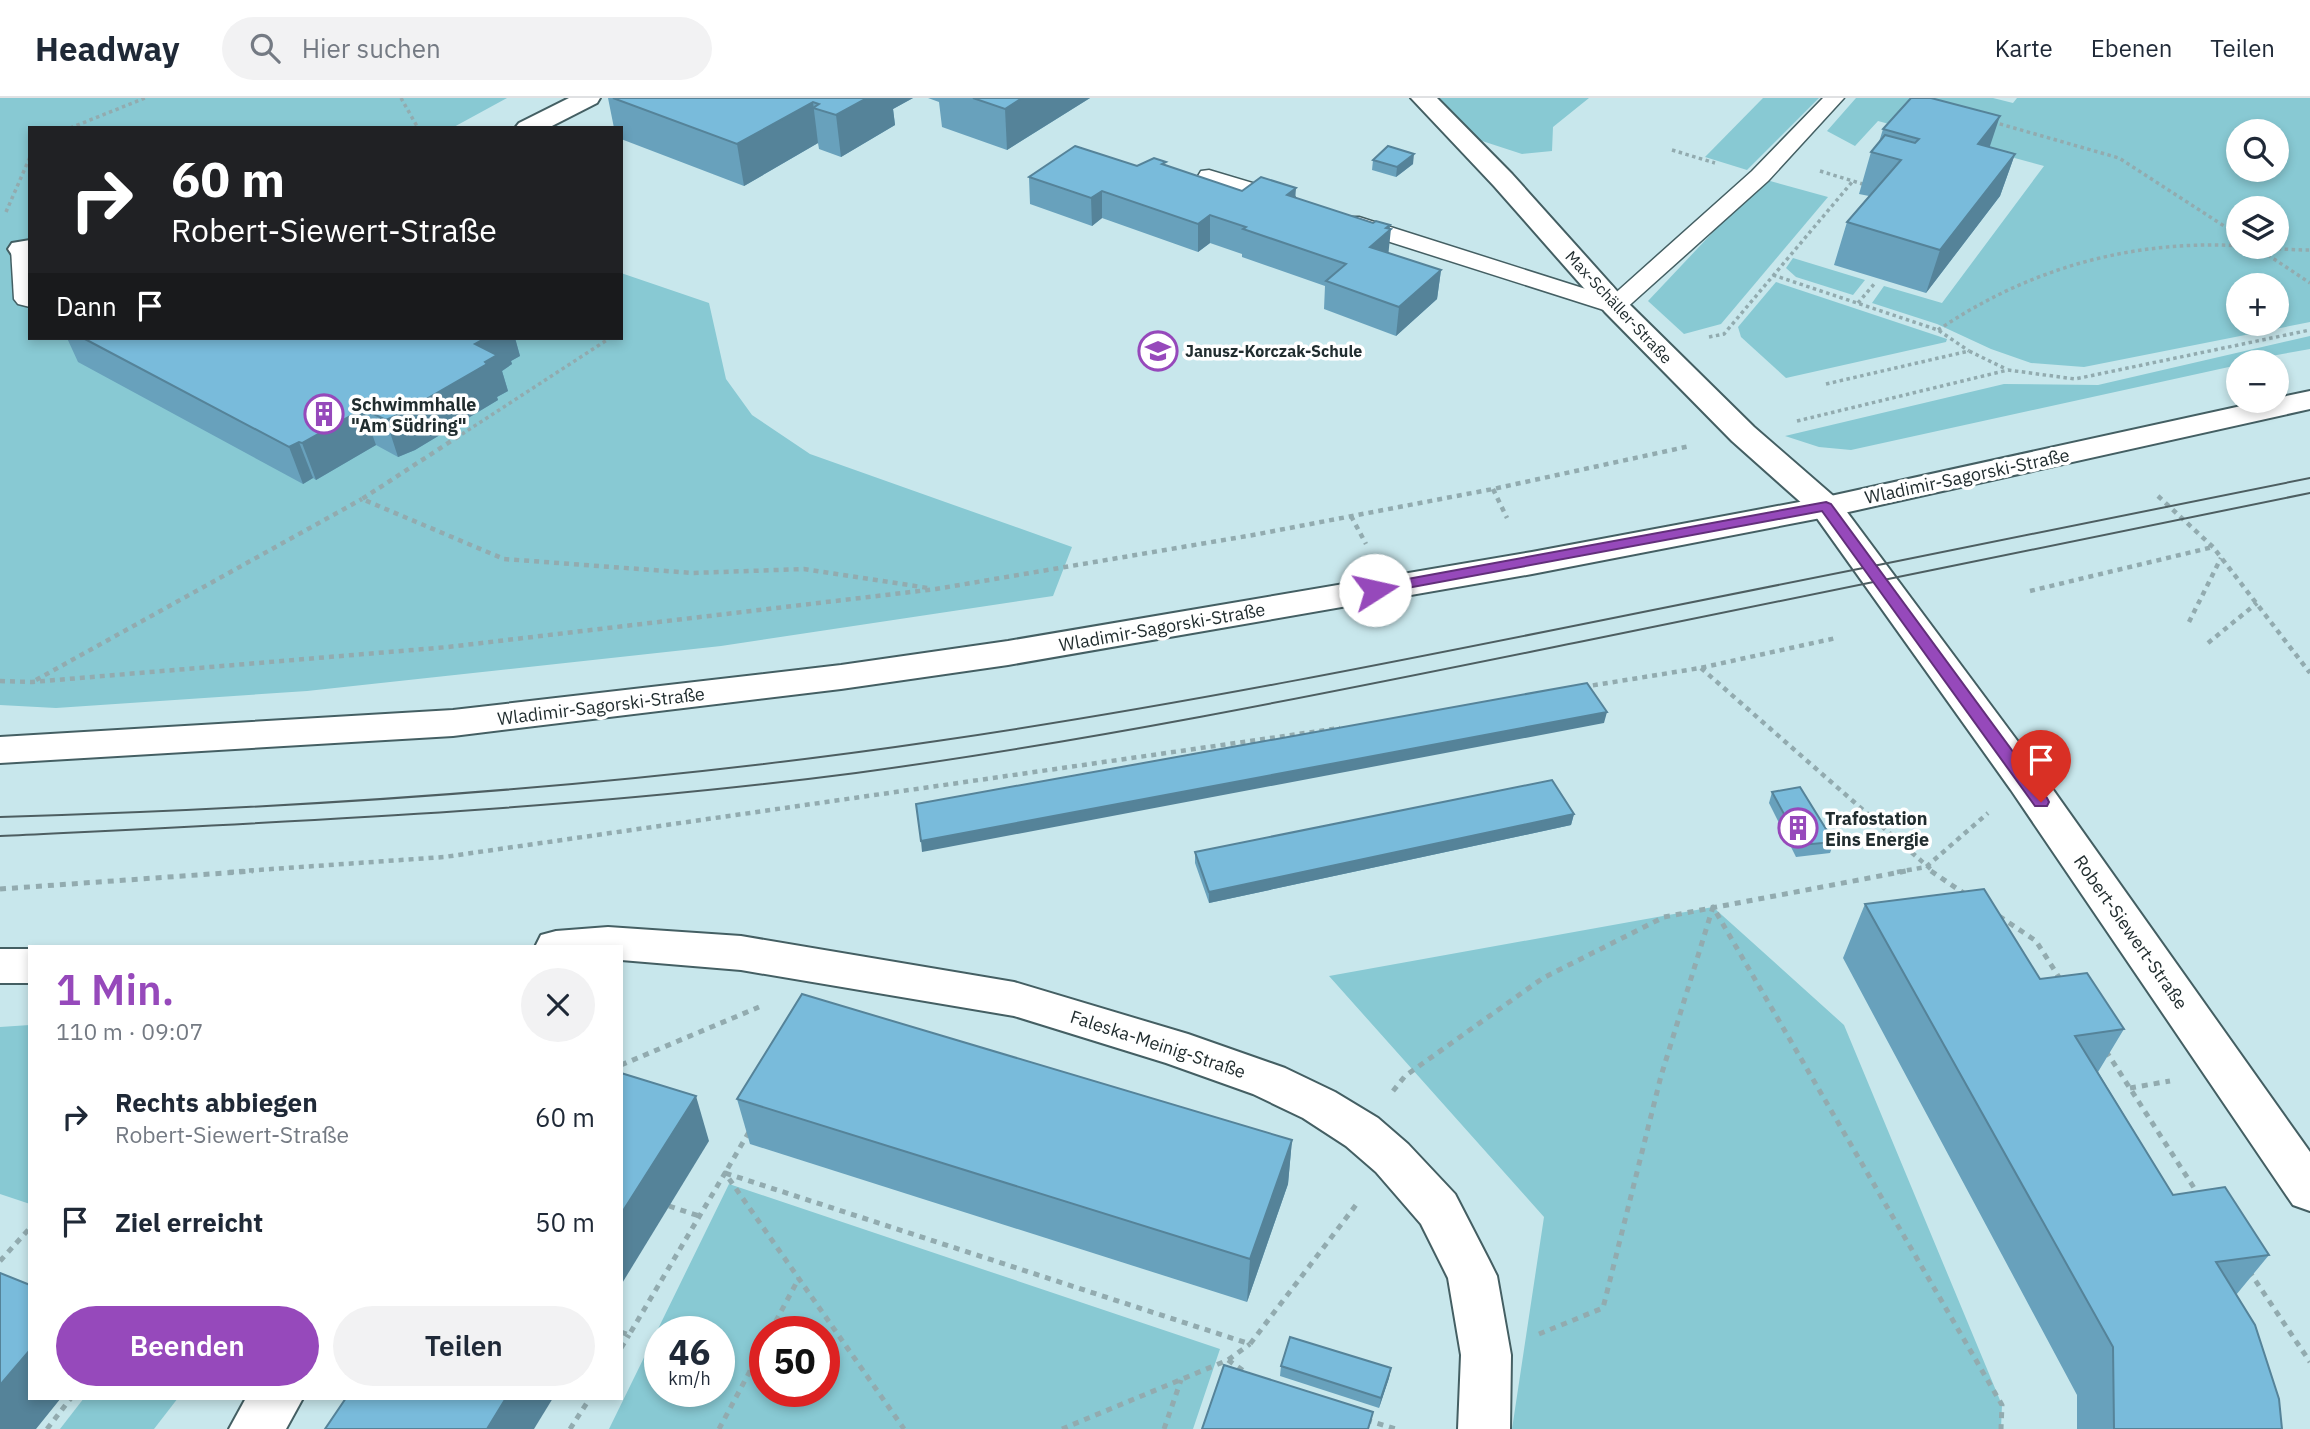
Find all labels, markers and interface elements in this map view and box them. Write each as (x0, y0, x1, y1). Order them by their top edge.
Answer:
search box (222, 17, 712, 80)
text: Headway (35, 27, 180, 70)
icon: search (246, 29, 284, 67)
text: Hier suchen (302, 31, 441, 65)
text: Karte (1995, 32, 2053, 64)
text: Ebenen (2091, 32, 2172, 64)
text: Teilen (2210, 32, 2275, 64)
map controls (2226, 119, 2289, 413)
button: search (2226, 119, 2289, 182)
text: 60 m (171, 147, 285, 210)
icon: right (56, 154, 147, 245)
button: layers (2226, 196, 2289, 259)
text: Robert-Siewert-Straße (171, 209, 497, 251)
street label: Max-Schäller-Straße (1561, 246, 1677, 368)
button: + (2226, 273, 2289, 336)
icon: arrive (131, 287, 169, 325)
text: Dann (56, 289, 117, 323)
school or university icon: Janusz-Korczak-Schule (1137, 330, 1179, 372)
place label: Janusz-Korczak-Schule (1185, 341, 1362, 361)
button: − (2226, 350, 2289, 413)
building icon: Schwimmhalle "Am Südring" (303, 393, 345, 435)
place label: Schwimmhalle "Am Südring" (351, 393, 476, 437)
street label: Wladimir-Sagorski-Straße (1862, 443, 2072, 509)
position arrow (1338, 553, 1412, 627)
street label: Wladimir-Sagorski-Straße (1057, 598, 1267, 656)
street label: Wladimir-Sagorski-Straße (496, 682, 706, 730)
pin (2011, 730, 2071, 802)
icon: arrive (2022, 741, 2060, 779)
building icon: Trafostation Eins Energie (1777, 807, 1819, 849)
place label: Trafostation Eins Energie (1825, 807, 1929, 851)
street label: Robert-Siewert-Straße (2069, 850, 2193, 1014)
text: 1 Min. (56, 962, 174, 1017)
button: close (521, 968, 595, 1042)
street label: Faleska-Meinig-Straße (1067, 1005, 1249, 1083)
text: 110 m · 09:07 (56, 1016, 203, 1046)
text: Rechts abbiegen (115, 1085, 318, 1119)
icon: right (56, 1098, 94, 1136)
text: 60 m (535, 1100, 595, 1134)
text: Robert-Siewert-Straße (115, 1119, 349, 1149)
icon: arrive (56, 1203, 94, 1241)
text: Ziel erreicht (115, 1205, 263, 1239)
text: 50 m (535, 1205, 595, 1239)
button: Beenden (56, 1306, 319, 1386)
button: Teilen (333, 1306, 595, 1386)
speed limit sign: 50 (749, 1316, 840, 1407)
text: 46 (668, 1329, 711, 1375)
text: km/h (668, 1367, 711, 1390)

